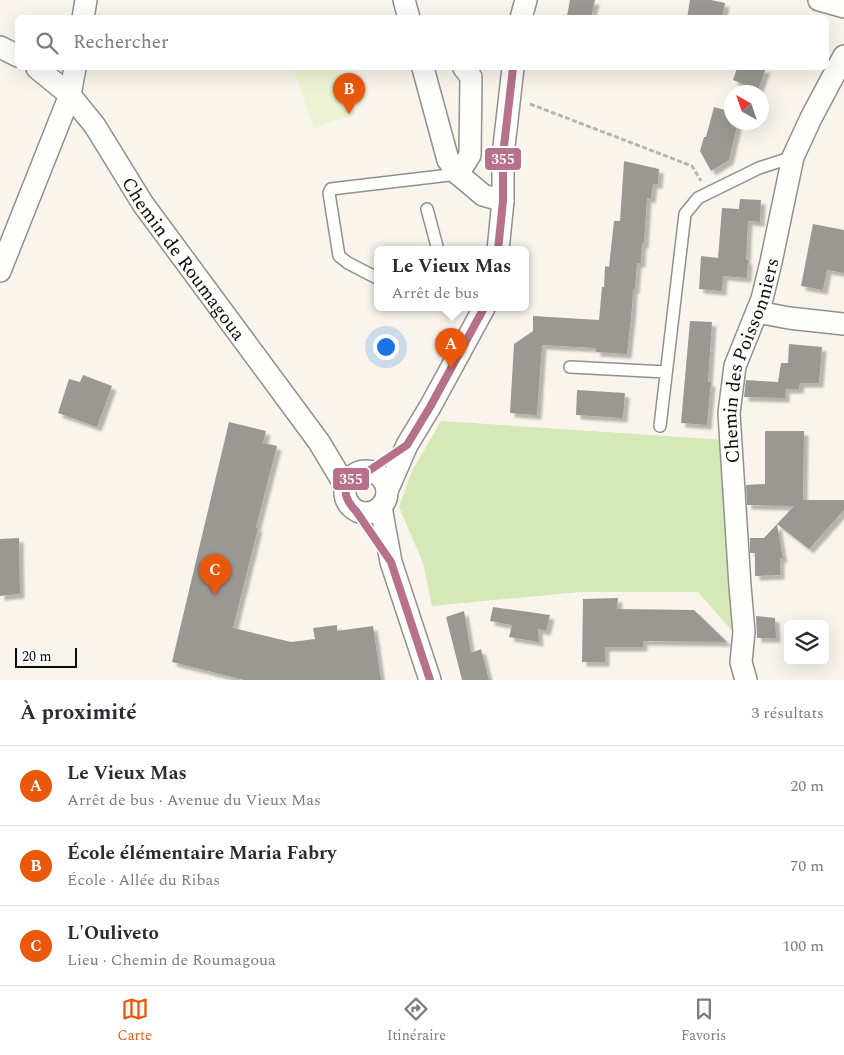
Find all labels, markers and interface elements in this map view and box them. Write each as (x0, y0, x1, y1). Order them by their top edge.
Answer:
search box (15, 15, 829, 70)
text: Rechercher (73, 28, 169, 57)
icon: search (33, 29, 61, 57)
pin: B (333, 73, 365, 114)
north arrow (724, 85, 769, 130)
line badge: 355 (484, 147, 522, 171)
text: 355 (491, 149, 515, 170)
street label: Chemin de Roumagoua (114, 172, 253, 348)
popup (374, 246, 529, 311)
text: Le Vieux Mas (392, 252, 511, 281)
street label: Chemin des Poissonniers (716, 255, 788, 464)
text: Arrêt de bus (392, 281, 479, 305)
pin: A (435, 328, 467, 369)
your location (373, 334, 399, 360)
line badge: 355 (332, 467, 370, 491)
text: 355 (339, 469, 363, 490)
pin: C (199, 554, 231, 595)
map controls (784, 620, 829, 665)
button: layers (784, 620, 829, 665)
scale bar (15, 645, 78, 668)
text: 20 m (22, 646, 52, 667)
text: À proximité (20, 697, 137, 729)
text: 3 résultats (751, 701, 824, 725)
text: Le Vieux Mas (67, 759, 187, 788)
text: A (30, 774, 42, 798)
text: 20 m (790, 774, 824, 798)
text: Arrêt de bus · Avenue du Vieux Mas (67, 788, 321, 812)
text: École élémentaire Maria Fabry (67, 839, 336, 868)
text: B (30, 854, 42, 878)
text: 70 m (790, 854, 824, 878)
text: École · Allée du Ribas (67, 868, 220, 892)
text: L'Ouliveto (67, 919, 159, 948)
text: C (30, 934, 42, 958)
text: 100 m (782, 934, 824, 958)
text: Lieu · Chemin de Roumagoua (67, 948, 276, 972)
tab: Carte (118, 995, 152, 1046)
tab: Itinéraire (387, 995, 446, 1046)
tab: Favoris (681, 995, 726, 1046)

